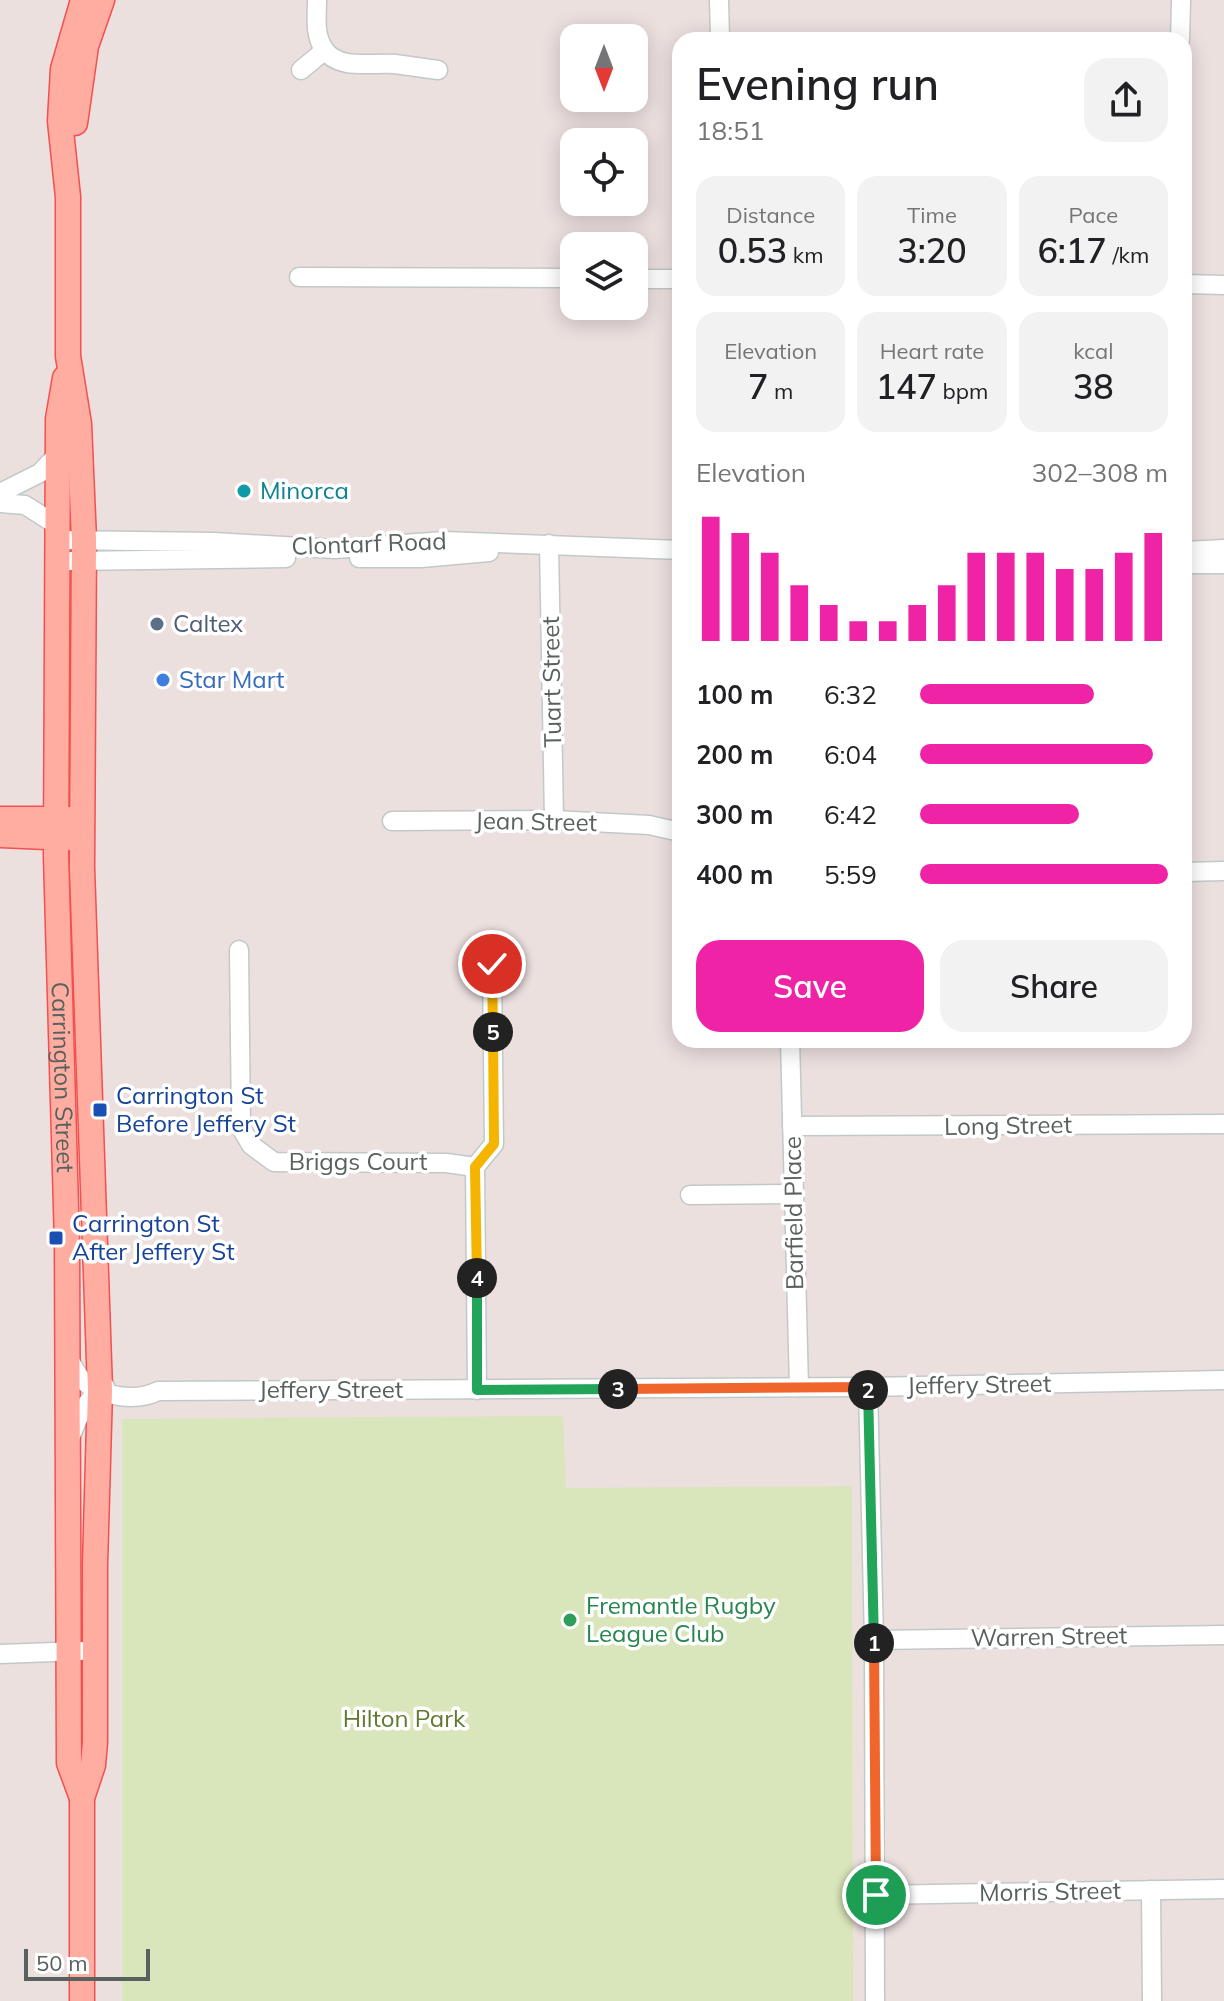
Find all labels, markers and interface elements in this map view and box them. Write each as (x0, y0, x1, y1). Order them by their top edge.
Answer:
north arrow (560, 24, 648, 112)
map controls (560, 24, 648, 320)
text: Evening run (696, 56, 939, 111)
button: share (1084, 58, 1168, 142)
text: 18:51 (696, 114, 764, 147)
button: locate (560, 128, 648, 216)
text: Distance (726, 201, 815, 229)
text: Time (907, 201, 957, 229)
text: Pace (1069, 201, 1118, 229)
text: 0.53 (718, 229, 787, 272)
text: 3:20 (897, 229, 967, 272)
text: 6:17 (1037, 229, 1107, 272)
button: layers (560, 232, 648, 320)
text: km (787, 241, 823, 269)
text: /km (1107, 241, 1149, 269)
text: Elevation (724, 337, 817, 365)
text: Heart rate (880, 337, 984, 365)
text: kcal (1073, 337, 1113, 365)
text: 7 (748, 365, 768, 408)
text: 147 (876, 365, 937, 408)
text: 38 (1073, 365, 1114, 408)
text: m (768, 377, 793, 405)
text: bpm (937, 377, 988, 405)
text: Elevation (696, 456, 806, 489)
text: 302–308 m (1032, 456, 1168, 489)
place label: Minorca (260, 475, 349, 505)
marker: Minorca (235, 482, 253, 500)
street label: Clontarf Road (291, 525, 447, 561)
place label: Caltex (173, 608, 243, 638)
marker: Caltex (148, 615, 166, 633)
street label: Tuart Street (535, 616, 567, 748)
place label: Star Mart (179, 664, 284, 694)
marker: Star Mart (154, 671, 172, 689)
text: 100 m (696, 678, 773, 711)
text: 6:32 (824, 678, 877, 711)
text: 200 m (696, 738, 773, 771)
text: 6:04 (824, 738, 877, 771)
text: 300 m (696, 798, 773, 831)
text: 6:42 (824, 798, 877, 831)
street label: Jean Street (475, 805, 597, 837)
text: 400 m (696, 858, 773, 891)
text: 5:59 (824, 858, 877, 891)
pin (458, 930, 526, 998)
button: Save (696, 940, 924, 1032)
button: Share (940, 940, 1168, 1032)
icon: check (470, 942, 514, 986)
street label: Carrington Street (46, 981, 81, 1173)
pin: 5 (473, 1012, 513, 1052)
text: 5 (486, 1018, 500, 1046)
place label: Carrington St Before Jeffery St (116, 1080, 296, 1138)
marker: Carrington St Before Jeffery St (91, 1101, 109, 1119)
street label: Long Street (944, 1109, 1072, 1141)
street label: Barfield Place (777, 1136, 809, 1290)
street label: Briggs Court (289, 1146, 427, 1176)
place label: Carrington St After Jeffery St (72, 1208, 235, 1266)
marker: Carrington St After Jeffery St (47, 1229, 65, 1247)
pin: 4 (457, 1258, 497, 1298)
text: 4 (470, 1264, 484, 1292)
street label: Jeffery Street (907, 1368, 1051, 1400)
pin: 3 (598, 1369, 638, 1409)
pin: 2 (848, 1370, 888, 1410)
street label: Jeffery Street (259, 1374, 403, 1404)
text: 3 (611, 1375, 625, 1403)
text: 2 (861, 1376, 875, 1404)
place label: Fremantle Rugby League Club (586, 1590, 776, 1648)
marker: Fremantle Rugby League Club (561, 1611, 579, 1629)
street label: Warren Street (970, 1620, 1128, 1652)
pin: 1 (854, 1623, 894, 1663)
text: 1 (867, 1629, 881, 1657)
park label: Hilton Park (343, 1703, 466, 1733)
pin (842, 1861, 910, 1929)
icon: arrive (854, 1873, 898, 1917)
street label: Morris Street (979, 1875, 1121, 1907)
scale bar (24, 1945, 150, 1981)
text: 50 m (36, 1949, 87, 1977)

